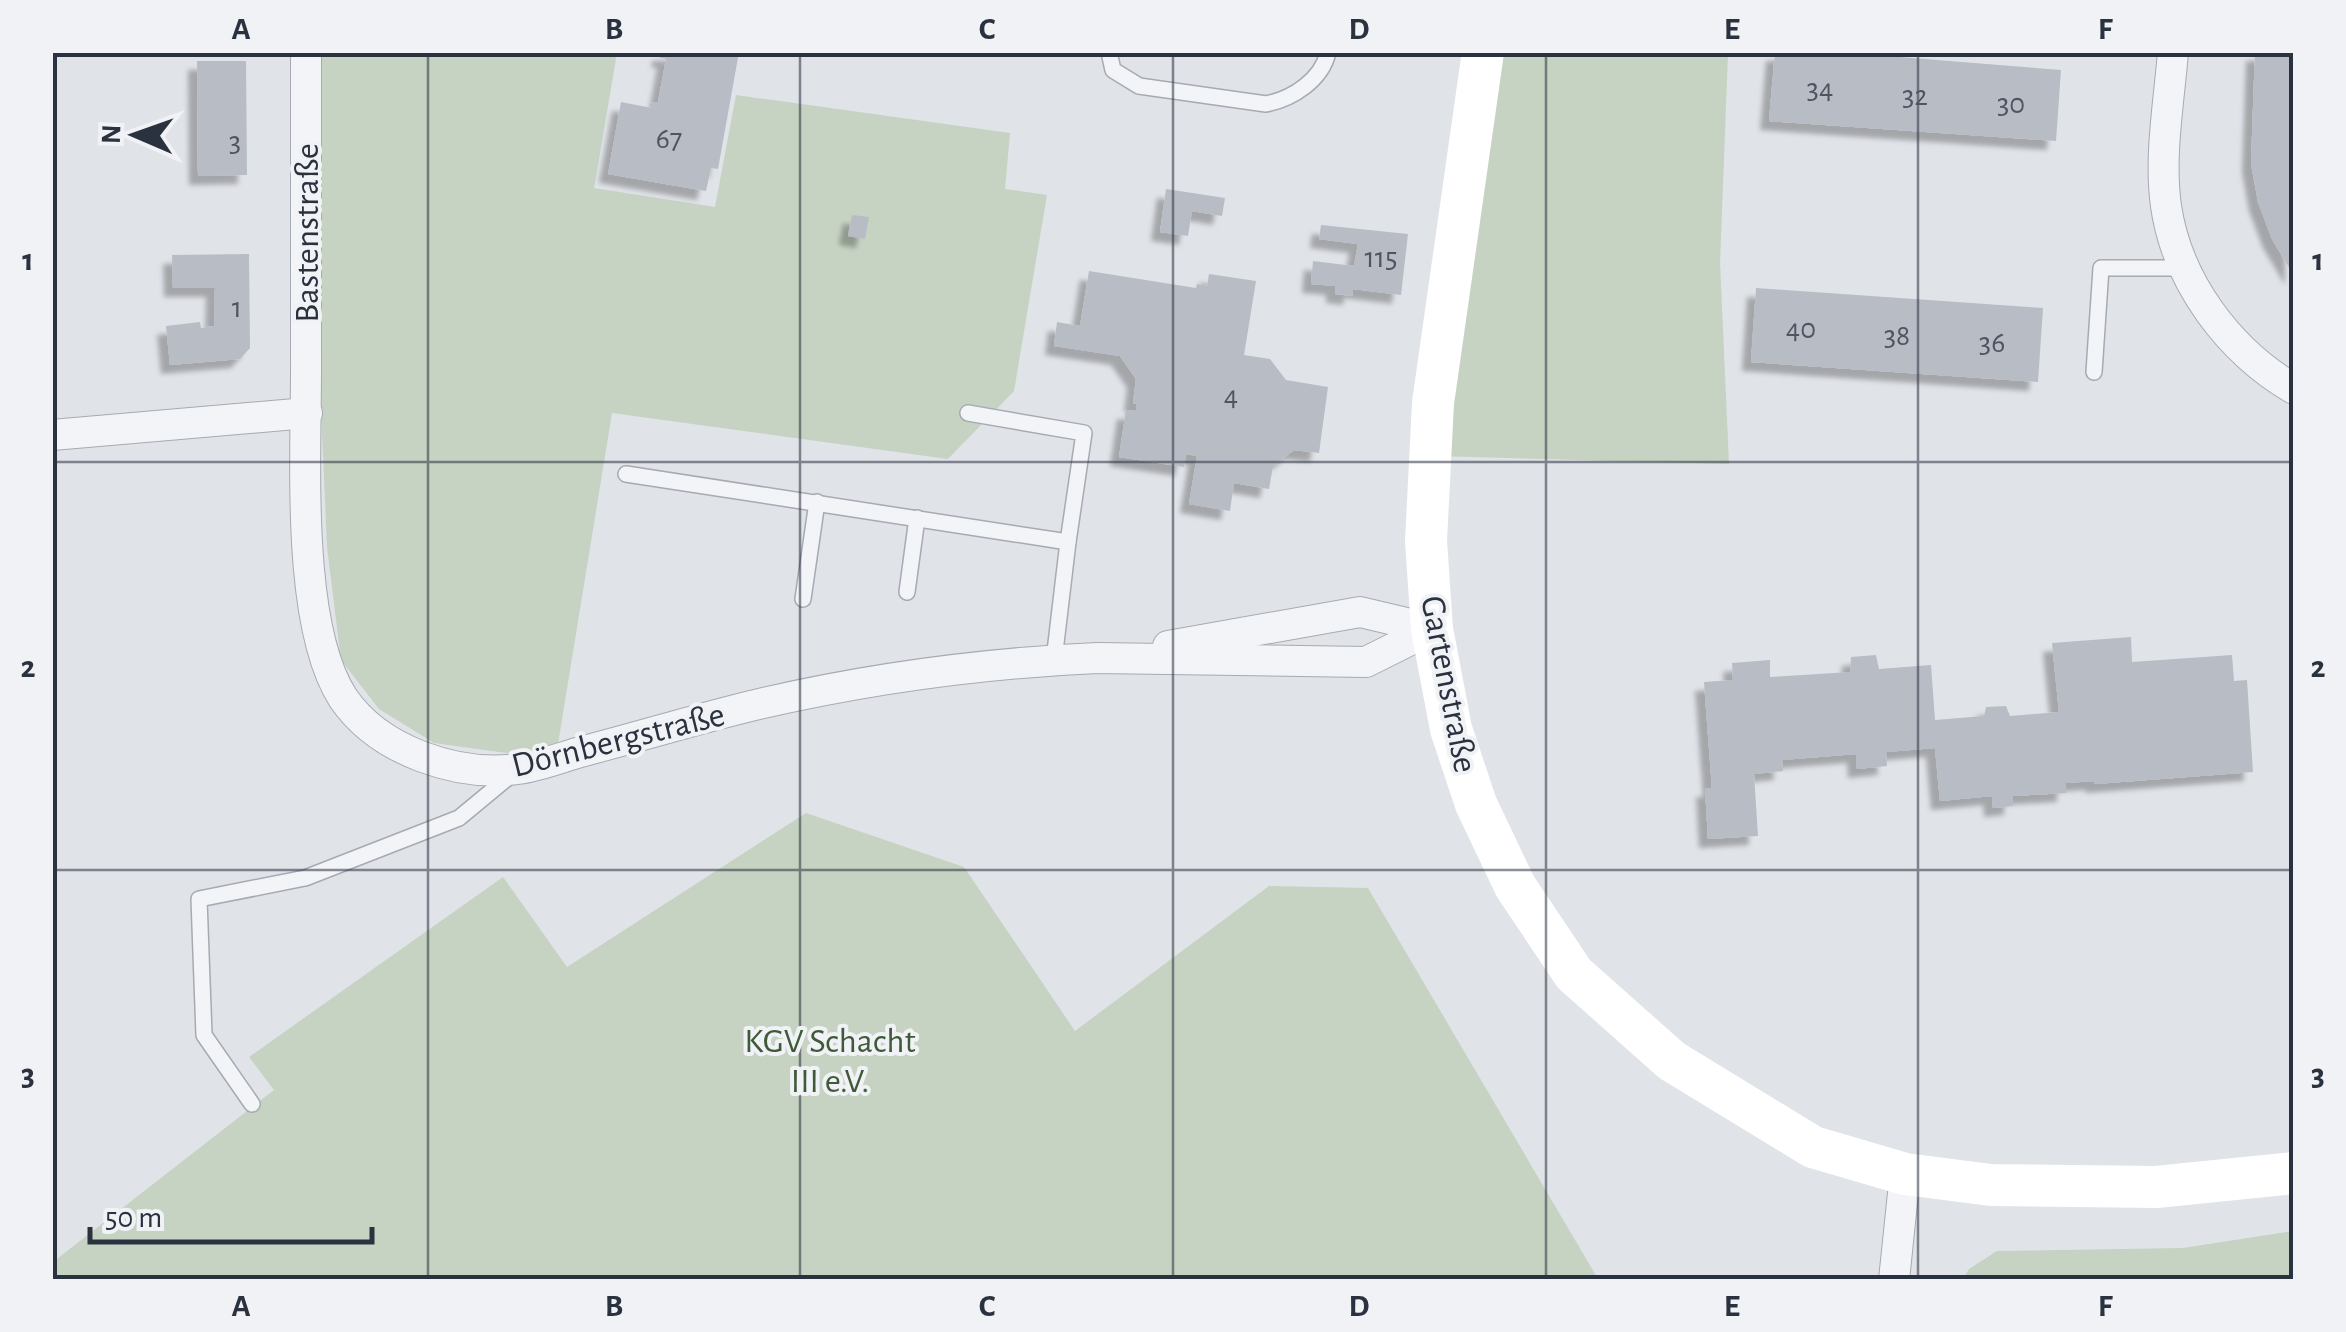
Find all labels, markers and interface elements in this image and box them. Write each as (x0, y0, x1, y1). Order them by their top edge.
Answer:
text: A (231, 13, 251, 45)
text: B (605, 13, 623, 45)
text: C (979, 13, 996, 45)
text: D (1349, 13, 1370, 45)
text: E (1724, 13, 1740, 45)
text: F (2098, 13, 2114, 45)
house number: 34 (1807, 74, 1833, 104)
house number: 32 (1902, 81, 1928, 111)
north arrow (85, 85, 185, 185)
house number: 30 (1997, 89, 2025, 119)
text: N (98, 124, 126, 144)
house number: 67 (656, 124, 682, 154)
house number: 3 (229, 127, 241, 157)
street label: Bastenstraße (290, 143, 325, 323)
house number: 115 (1364, 243, 1398, 273)
text: 1 (22, 244, 34, 276)
text: 1 (2312, 244, 2324, 276)
house number: 1 (232, 293, 242, 323)
house number: 40 (1786, 314, 1816, 344)
house number: 38 (1884, 321, 1910, 351)
house number: 36 (1979, 328, 2005, 358)
house number: 4 (1224, 381, 1238, 411)
street label: Gartenstraße (1414, 593, 1483, 776)
text: 2 (20, 651, 36, 683)
text: 2 (2310, 651, 2326, 683)
street label: Dörnbergstraße (508, 697, 728, 784)
park label: KGV Schacht III e.V. (744, 1024, 916, 1099)
text: 3 (21, 1059, 35, 1091)
text: 3 (2311, 1059, 2325, 1091)
scale bar (90, 1182, 372, 1244)
text: 50 m (105, 1203, 162, 1233)
text: A (231, 1290, 251, 1322)
text: B (605, 1290, 623, 1322)
text: C (979, 1290, 996, 1322)
text: D (1349, 1290, 1370, 1322)
text: E (1724, 1290, 1740, 1322)
text: F (2098, 1290, 2114, 1322)

